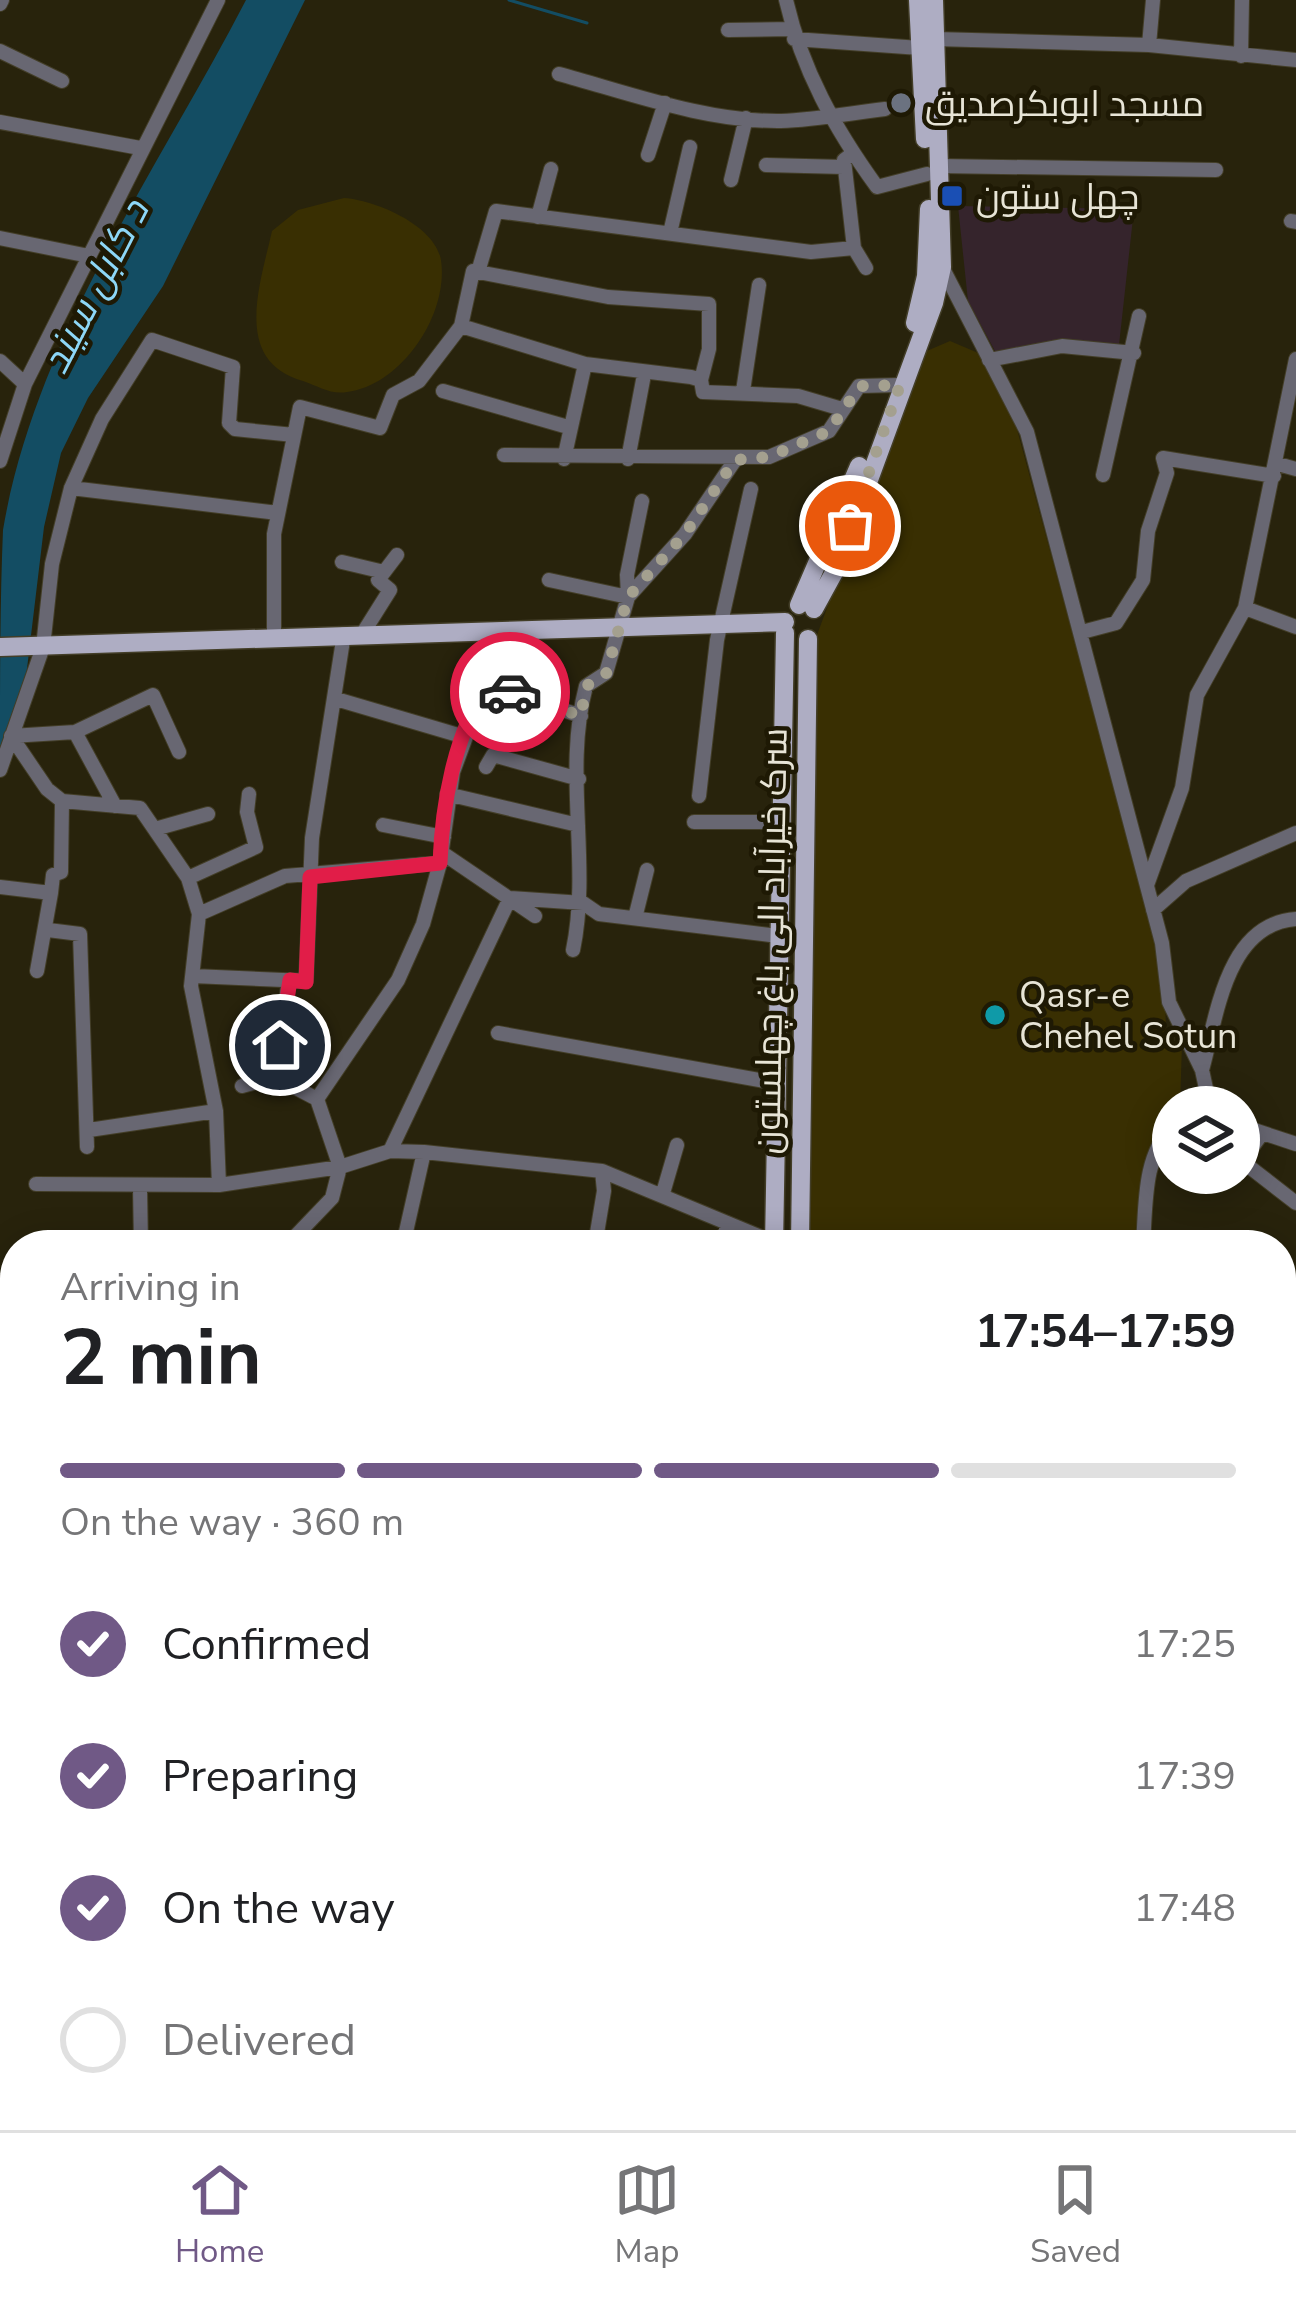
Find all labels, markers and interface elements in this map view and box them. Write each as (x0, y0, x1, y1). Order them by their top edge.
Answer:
place label: مسجد ابوبکرصدیق (925, 80, 1204, 129)
marker: مسجد ابوبکرصدیق (888, 90, 914, 116)
place label: چهل ستون (976, 173, 1139, 222)
marker: چهل ستون (939, 183, 965, 209)
water label: د کابل سيند (29, 190, 162, 383)
pin (799, 475, 901, 577)
icon: bag (817, 493, 883, 559)
courier (450, 632, 570, 752)
icon: car (477, 659, 543, 725)
street label: سرک خیرآباد الی باغ چهلستون (743, 727, 800, 1155)
place label: Qasr-e Chehel Sotun (1019, 971, 1238, 1061)
pin (229, 994, 331, 1096)
marker: Qasr-e Chehel Sotun (982, 1002, 1008, 1028)
icon: home (247, 1012, 313, 1078)
map controls (1152, 1086, 1260, 1194)
button: layers (1152, 1086, 1260, 1194)
text: Arriving in (60, 1261, 241, 1314)
text: 17:54–17:59 (975, 1302, 1236, 1363)
text: 2 min (60, 1305, 262, 1412)
text: On the way · 360 m (60, 1496, 404, 1549)
icon: check (60, 1611, 126, 1677)
text: Confirmed (162, 1614, 371, 1675)
text: 17:25 (1134, 1618, 1236, 1671)
icon: check (60, 1743, 126, 1809)
text: Preparing (162, 1746, 358, 1807)
text: 17:39 (1134, 1750, 1236, 1803)
icon: check (60, 1875, 126, 1941)
text: On the way (162, 1878, 395, 1939)
text: 17:48 (1134, 1882, 1236, 1935)
text: Delivered (162, 2010, 356, 2071)
tab: Home (175, 2157, 264, 2274)
tab: Map (614, 2157, 680, 2274)
tab: Saved (1030, 2157, 1121, 2274)

